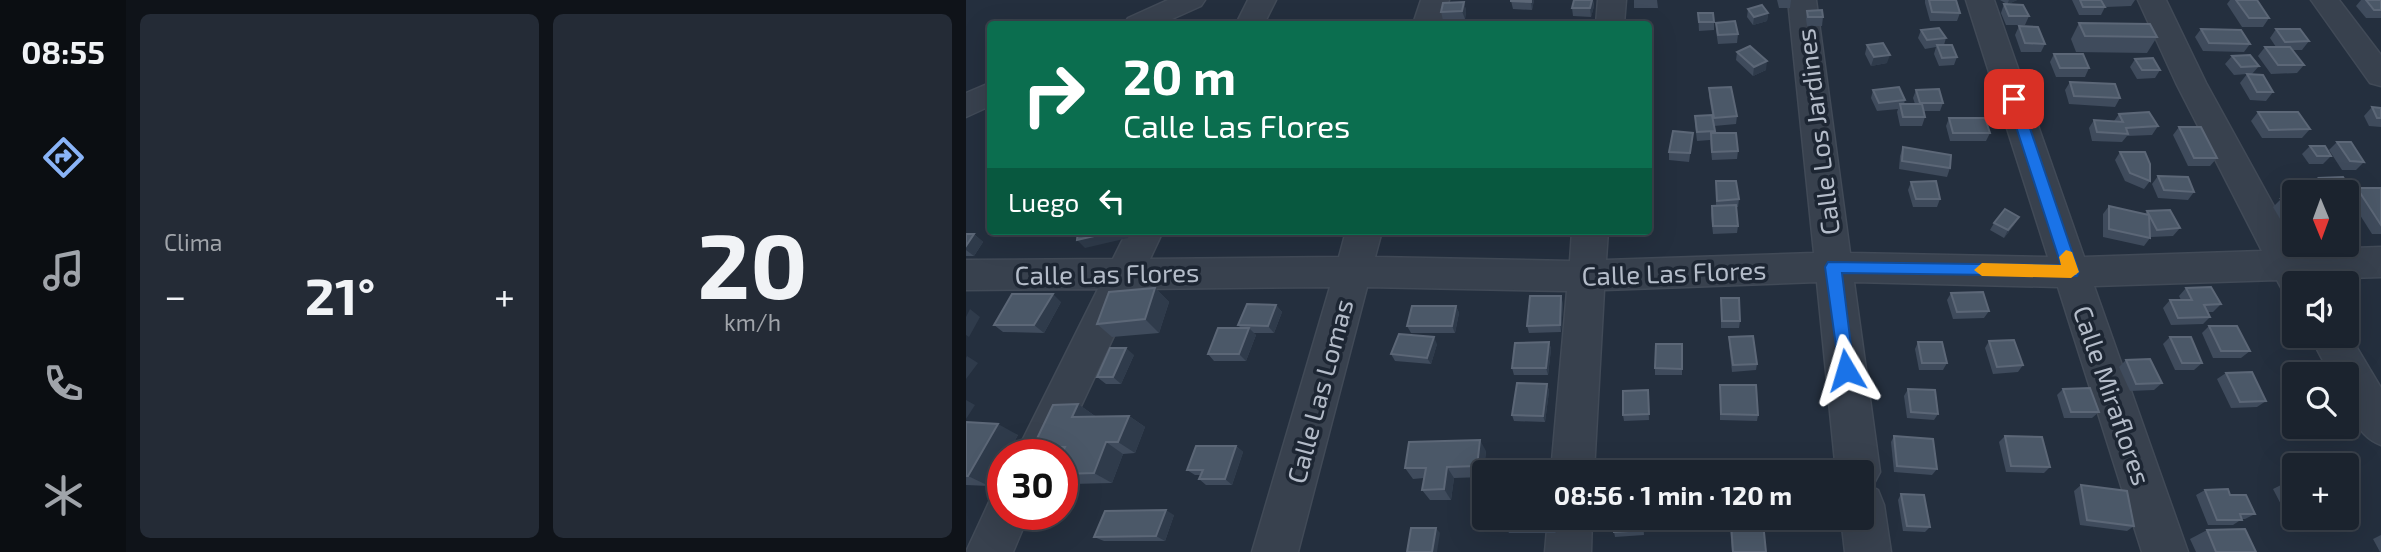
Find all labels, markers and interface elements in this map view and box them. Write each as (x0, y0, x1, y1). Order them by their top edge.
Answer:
street label: Calle Los Jardines (1789, 27, 1845, 237)
text: 08:55 (21, 32, 105, 70)
text: 20 m (1123, 46, 1236, 105)
icon: right (1008, 49, 1099, 140)
pin (1984, 69, 2044, 129)
icon: arrive (1995, 80, 2033, 118)
text: Calle Las Flores (1123, 106, 1350, 144)
icon: directions (39, 133, 88, 182)
north arrow (2282, 180, 2359, 257)
map controls (2282, 180, 2359, 530)
icon: left (1093, 182, 1131, 220)
text: Luego (1008, 186, 1079, 217)
text: 20 (697, 208, 808, 317)
text: Clima (164, 228, 222, 256)
icon: music (39, 246, 88, 295)
street label: Calle Las Flores (1581, 253, 1767, 291)
street label: Calle Las Flores (1014, 256, 1200, 290)
text: 21° (305, 263, 375, 325)
button: sound (2282, 271, 2359, 348)
text: − (164, 272, 186, 318)
text: + (494, 272, 515, 318)
street label: Calle Las Lomas (1280, 296, 1358, 486)
street label: Calle Miraflores (2068, 301, 2158, 489)
text: km/h (724, 308, 781, 336)
position arrow (1809, 333, 1883, 407)
icon: phone (39, 359, 88, 408)
button: search (2282, 362, 2359, 439)
speed limit sign: 30 (987, 439, 1078, 530)
button: + (2282, 453, 2359, 530)
icon: climate (39, 471, 88, 520)
text: 08:56 · 1 min · 120 m (1554, 479, 1792, 510)

